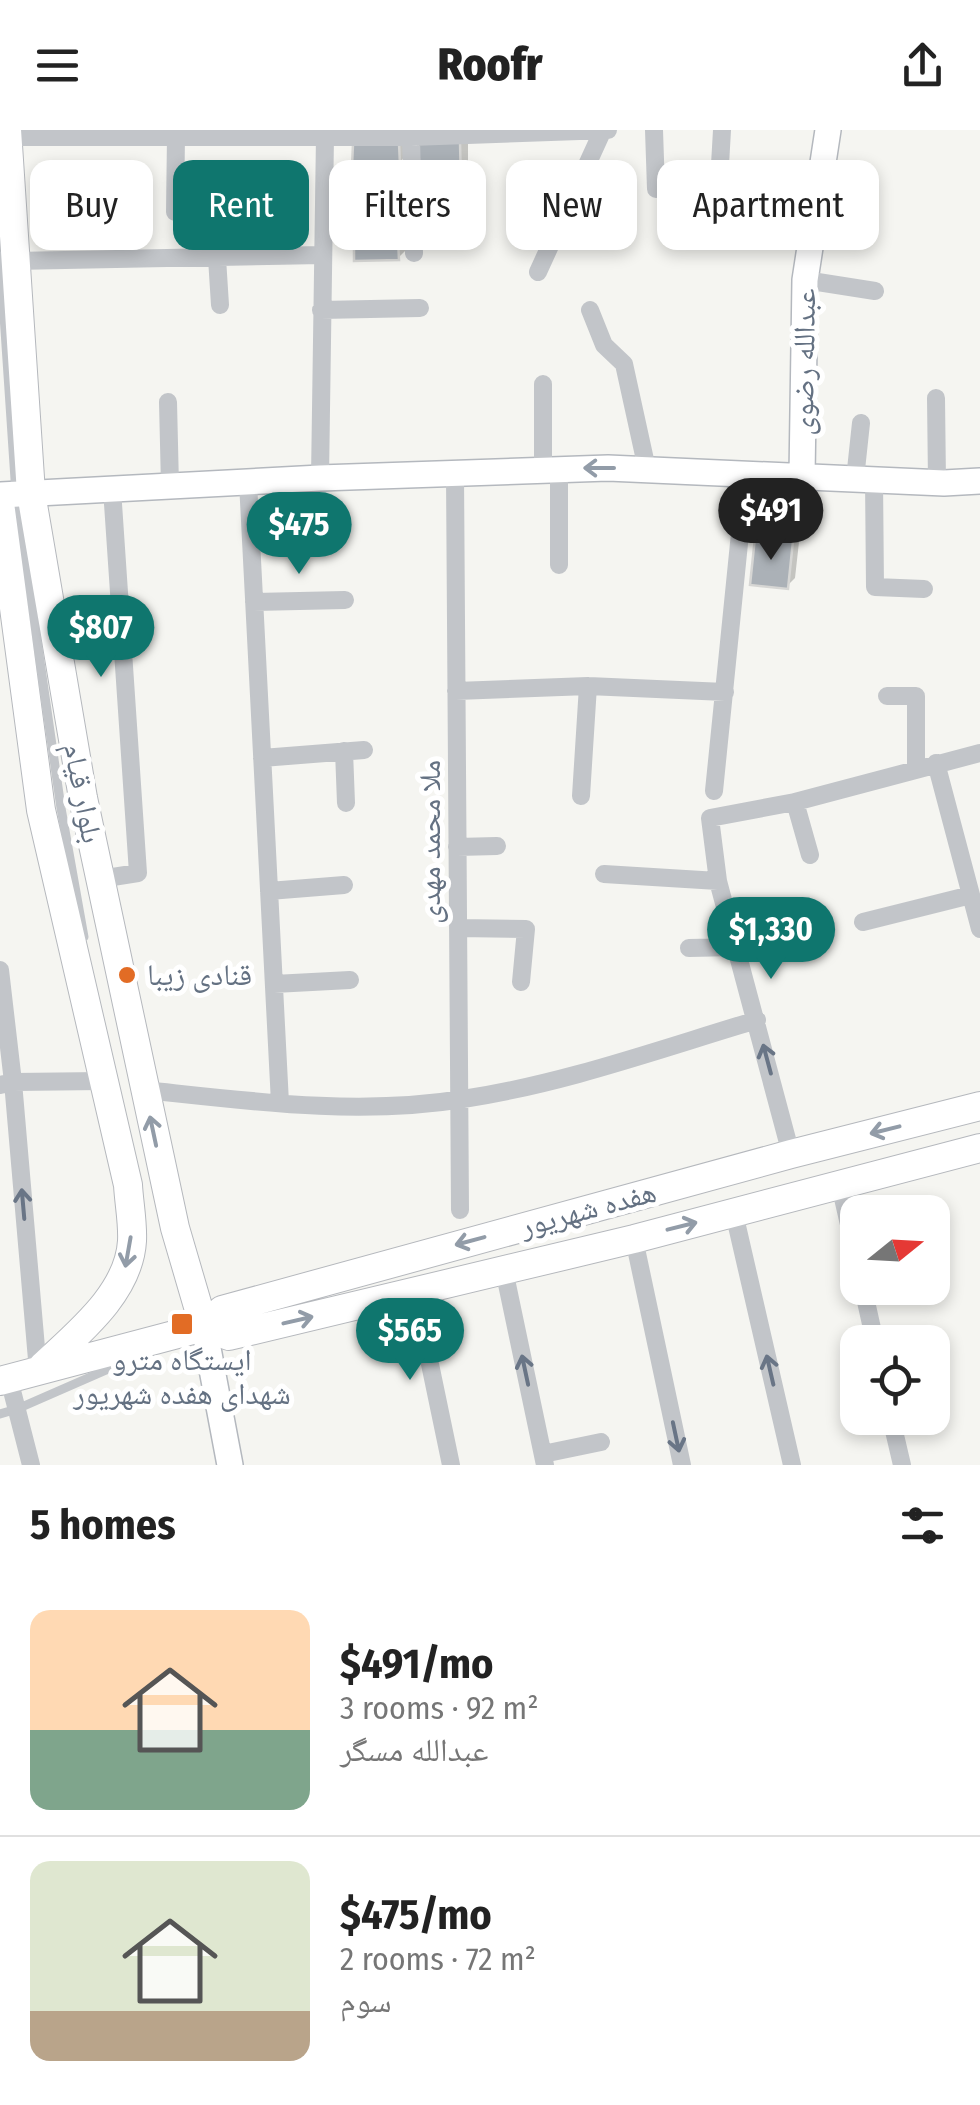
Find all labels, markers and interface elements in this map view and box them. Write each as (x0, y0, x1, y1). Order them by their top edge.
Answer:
icon: menu (30, 38, 85, 93)
text: Roofr (438, 38, 542, 92)
icon: share (895, 38, 950, 93)
chip: Buy (30, 160, 153, 250)
chip: Rent (173, 160, 309, 250)
chip: Filters (329, 160, 486, 250)
chip: New (506, 160, 637, 250)
chip: Apartment (657, 160, 879, 250)
street label: عبدالله رضوی (785, 288, 823, 436)
one-way arrow (584, 458, 616, 478)
pin: $491 (712, 478, 830, 563)
text: $491 (740, 491, 802, 529)
pin: $475 (240, 492, 358, 577)
text: $475 (269, 505, 329, 543)
pin: $807 (42, 595, 160, 680)
text: $807 (69, 608, 133, 646)
street label: بلوار قیام (55, 740, 110, 846)
street label: ملا محمد مهدی (412, 760, 448, 924)
pin: $1,330 (690, 897, 852, 982)
text: $1,330 (729, 910, 813, 948)
place label: قنادی زیبا (147, 957, 252, 993)
marker: قنادی زیبا (116, 964, 138, 986)
one-way arrow (757, 1044, 775, 1076)
one-way arrow (143, 1116, 162, 1148)
one-way arrow (870, 1122, 902, 1140)
street label: هفده شهریور (515, 1174, 660, 1245)
one-way arrow (14, 1189, 33, 1221)
north arrow (840, 1195, 950, 1305)
map controls (840, 1195, 950, 1435)
one-way arrow (666, 1216, 697, 1235)
one-way arrow (455, 1233, 486, 1251)
one-way arrow (118, 1235, 137, 1268)
pin: $565 (351, 1298, 469, 1383)
one-way arrow (281, 1310, 313, 1328)
marker: ایستگاه مترو شهدای هفده شهریور (169, 1311, 195, 1337)
text: $565 (378, 1311, 442, 1349)
button: locate (840, 1325, 950, 1435)
place label: ایستگاه مترو شهدای هفده شهریور (72, 1342, 291, 1412)
one-way arrow (515, 1354, 534, 1386)
one-way arrow (760, 1355, 779, 1387)
one-way arrow (667, 1420, 686, 1452)
icon: filters (895, 1498, 950, 1553)
text: 5 homes (30, 1500, 176, 1550)
text: $491/mo (340, 1639, 493, 1689)
icon: home (110, 1650, 230, 1770)
text: 3 rooms · 92 m² (340, 1689, 539, 1727)
text: عبدالله مسگر (340, 1731, 488, 1769)
text: $475/mo (340, 1890, 492, 1940)
icon: home (110, 1901, 230, 2021)
text: 2 rooms · 72 m² (340, 1940, 536, 1978)
text: سوم (340, 1982, 392, 2020)

